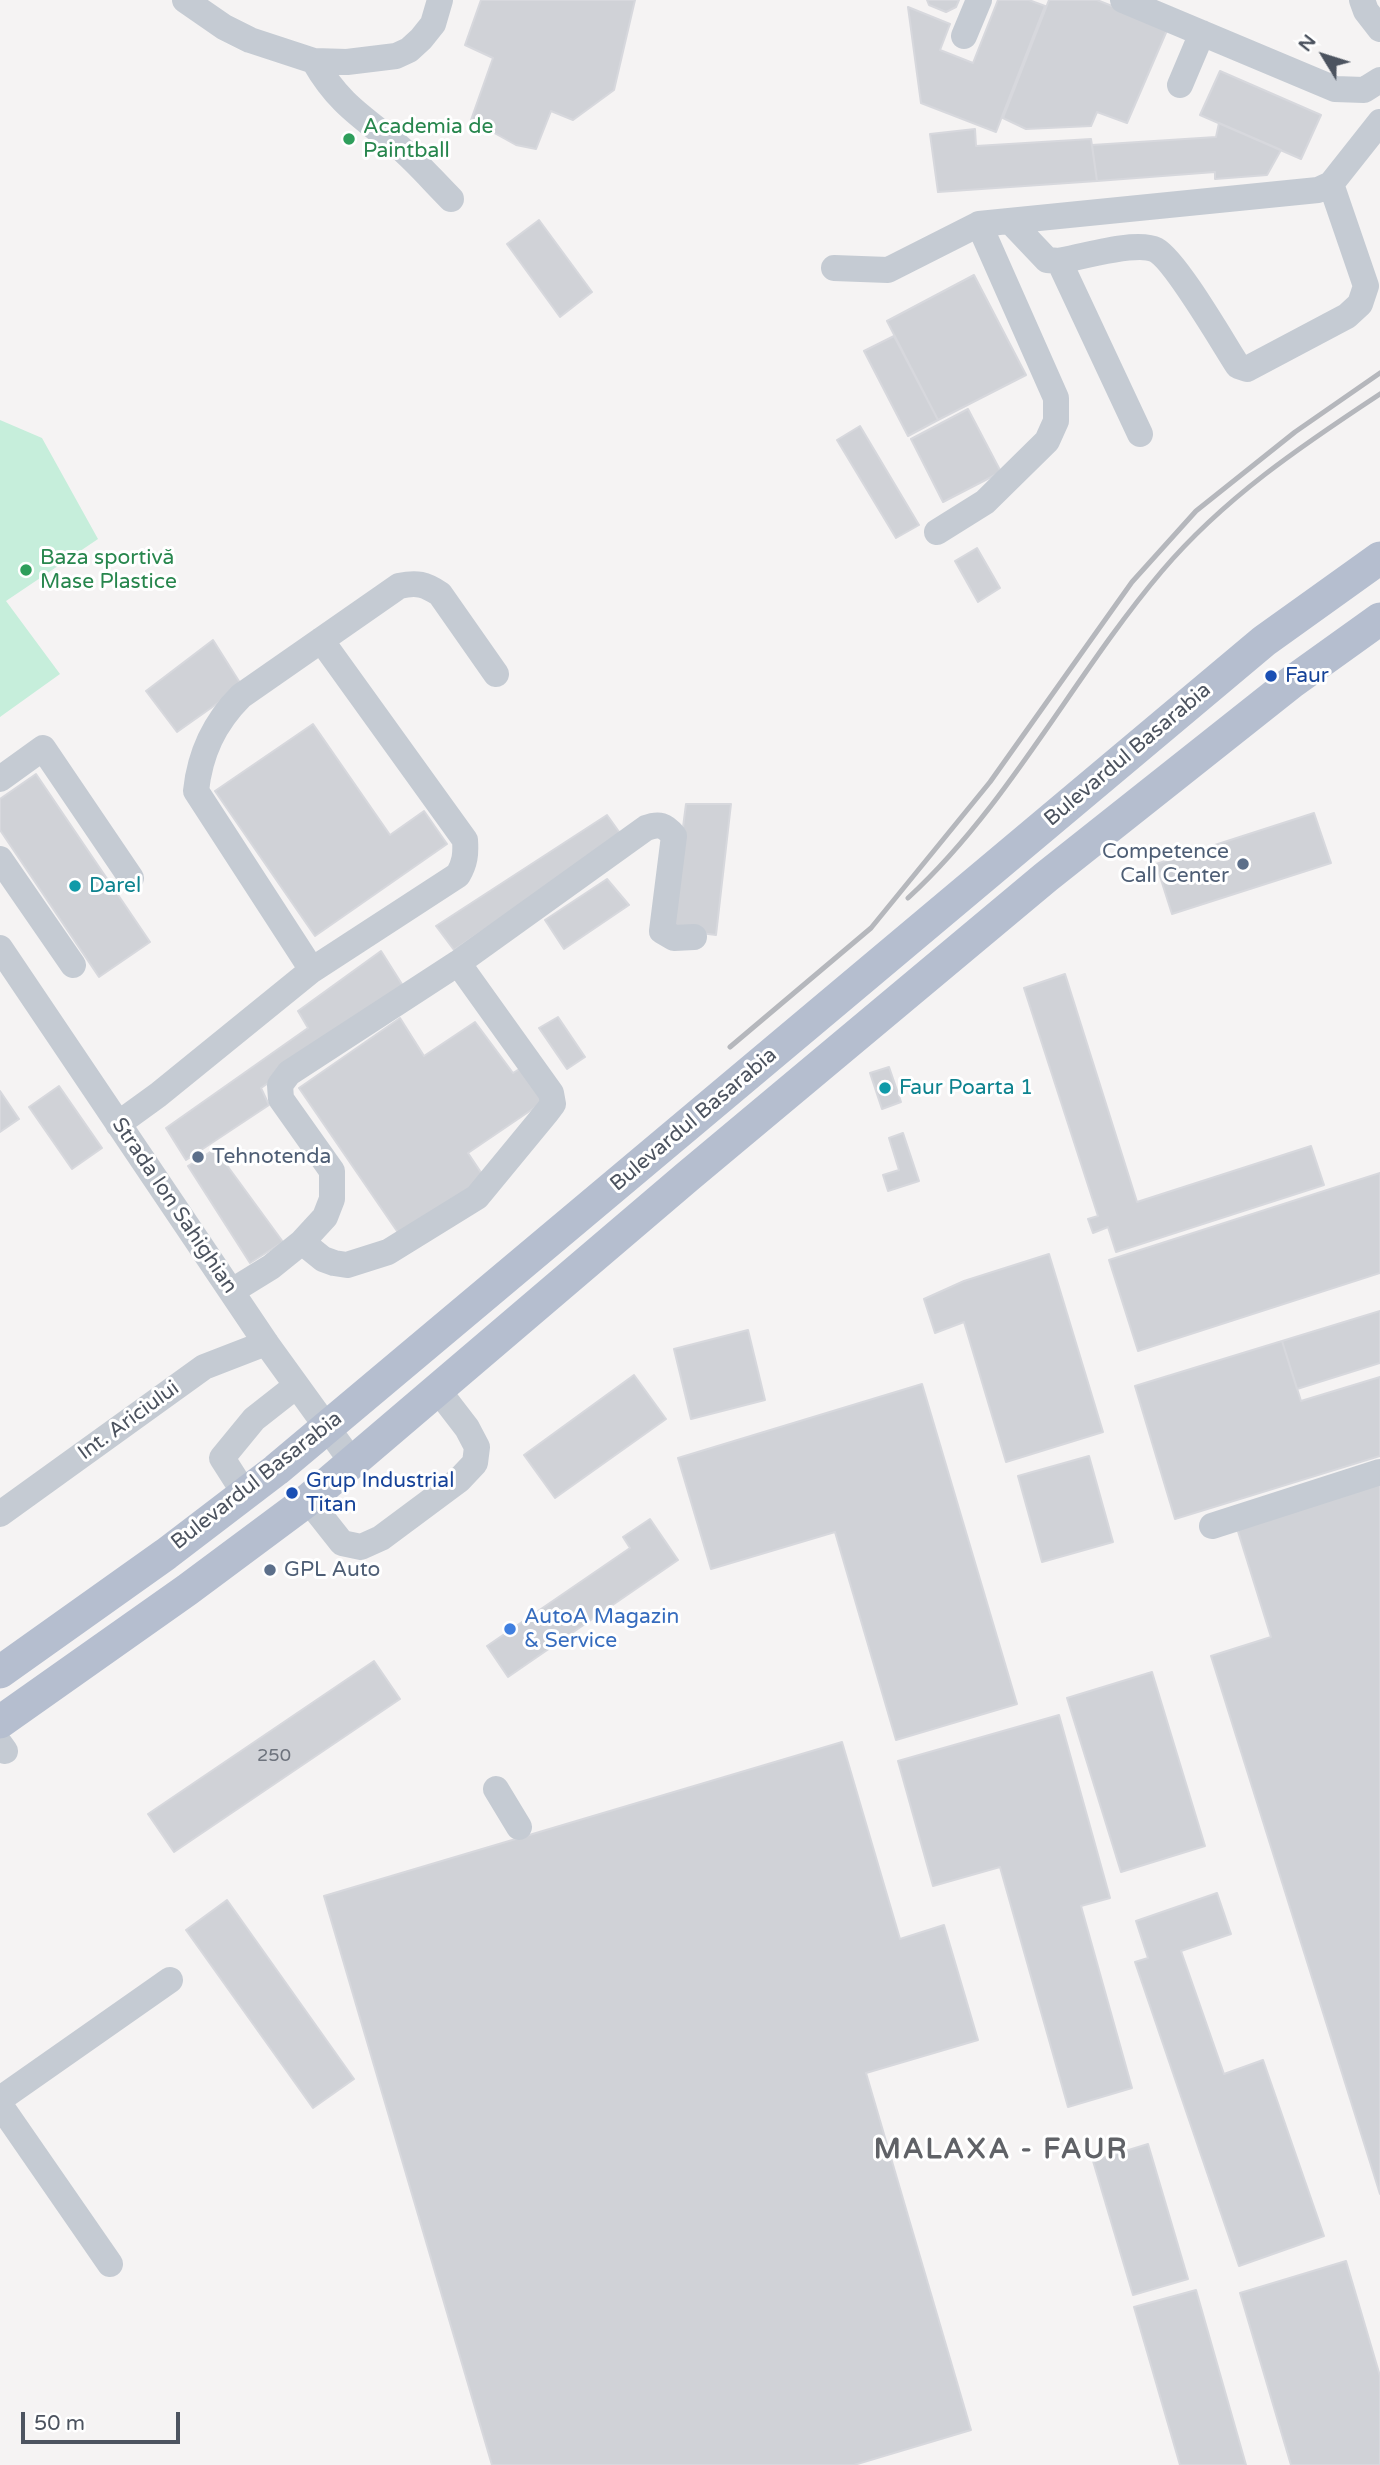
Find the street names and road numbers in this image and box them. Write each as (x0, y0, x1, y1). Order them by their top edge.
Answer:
street label: Bulevardul Basarabia (1040, 678, 1216, 832)
street label: Bulevardul Basarabia (606, 1043, 782, 1197)
street label: Strada Ion Sahighian (106, 1113, 242, 1299)
street label: Int. Ariciului (74, 1376, 184, 1466)
street label: Bulevardul Basarabia (167, 1406, 347, 1556)

